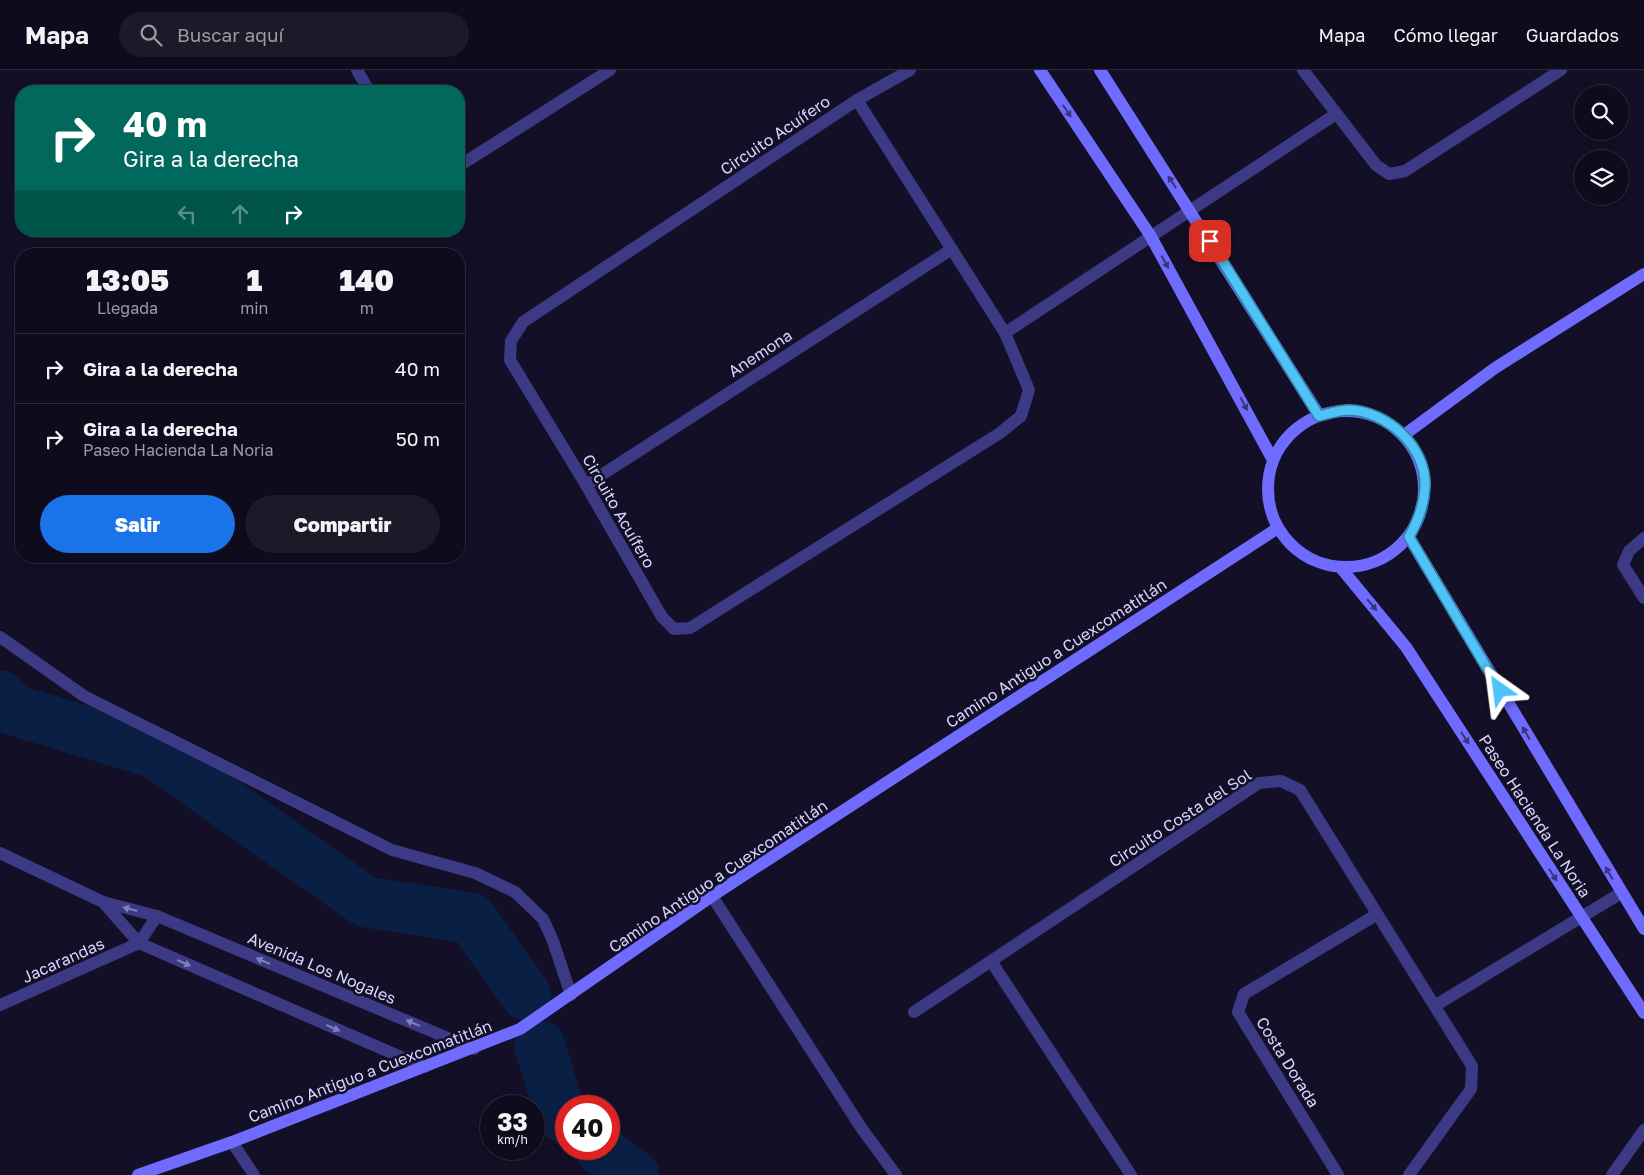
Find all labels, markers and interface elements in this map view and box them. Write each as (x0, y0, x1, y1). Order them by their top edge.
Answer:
search box (119, 12, 469, 57)
text: Mapa (25, 20, 89, 49)
icon: search (137, 21, 165, 49)
text: Buscar aquí (177, 23, 284, 46)
text: Mapa (1319, 24, 1365, 46)
text: Cómo llegar (1393, 24, 1498, 46)
text: Guardados (1526, 24, 1619, 46)
map controls (1574, 85, 1629, 205)
button: search (1574, 85, 1629, 140)
street label: Circuito Acuífero (716, 91, 834, 179)
text: 40 m (123, 103, 207, 145)
one-way arrow (1062, 104, 1072, 117)
icon: right (40, 105, 105, 170)
text: Gira a la derecha (123, 145, 299, 172)
button: layers (1574, 150, 1629, 205)
one-way arrow (1167, 175, 1177, 188)
icon: left (173, 200, 201, 228)
icon: ahead (226, 200, 254, 228)
icon: right (279, 200, 307, 228)
pin (1189, 220, 1231, 262)
icon: arrive (1196, 227, 1224, 255)
one-way arrow (1161, 254, 1169, 269)
text: 13:05 (86, 262, 169, 298)
text: 1 (246, 262, 262, 298)
text: 140 (339, 262, 394, 298)
text: Llegada (97, 298, 158, 318)
text: min (240, 298, 268, 318)
text: m (360, 298, 374, 318)
street label: Anemona (724, 325, 796, 381)
icon: right (40, 355, 68, 383)
text: Gira a la derecha (83, 357, 238, 380)
text: 40 m (395, 357, 440, 380)
one-way arrow (1239, 397, 1248, 411)
text: Gira a la derecha (83, 417, 238, 440)
icon: right (40, 425, 68, 453)
text: 50 m (396, 427, 440, 450)
text: Paseo Hacienda La Noria (83, 440, 274, 460)
street label: Circuito Acuífero (578, 451, 660, 571)
button: Salir (40, 495, 235, 553)
button: Compartir (245, 495, 440, 553)
street label: Camino Antiguo a Cuexcomatitlán (942, 574, 1170, 732)
one-way arrow (1366, 599, 1378, 611)
position arrow (1473, 663, 1525, 715)
one-way arrow (1521, 727, 1530, 740)
one-way arrow (1461, 731, 1470, 745)
street label: Paseo Hacienda La Noria (1475, 731, 1595, 901)
street label: Circuito Costa del Sol (1105, 765, 1255, 871)
street label: Camino Antiguo a Cuexcomatitlán (605, 795, 831, 957)
one-way arrow (1605, 866, 1614, 879)
one-way arrow (1549, 868, 1558, 881)
one-way arrow (123, 905, 138, 913)
street label: Avenida Los Nogales (245, 928, 399, 1008)
street label: Jacarandas (19, 933, 107, 987)
one-way arrow (256, 956, 270, 964)
one-way arrow (177, 959, 191, 967)
street label: Costa Dorada (1252, 1013, 1324, 1111)
street label: Camino Antiguo a Cuexcomatitlán (245, 1015, 495, 1127)
one-way arrow (406, 1019, 420, 1027)
one-way arrow (326, 1024, 340, 1032)
speed limit sign: 40 (555, 1095, 620, 1160)
text: 33 (497, 1106, 528, 1137)
text: km/h (497, 1132, 528, 1147)

